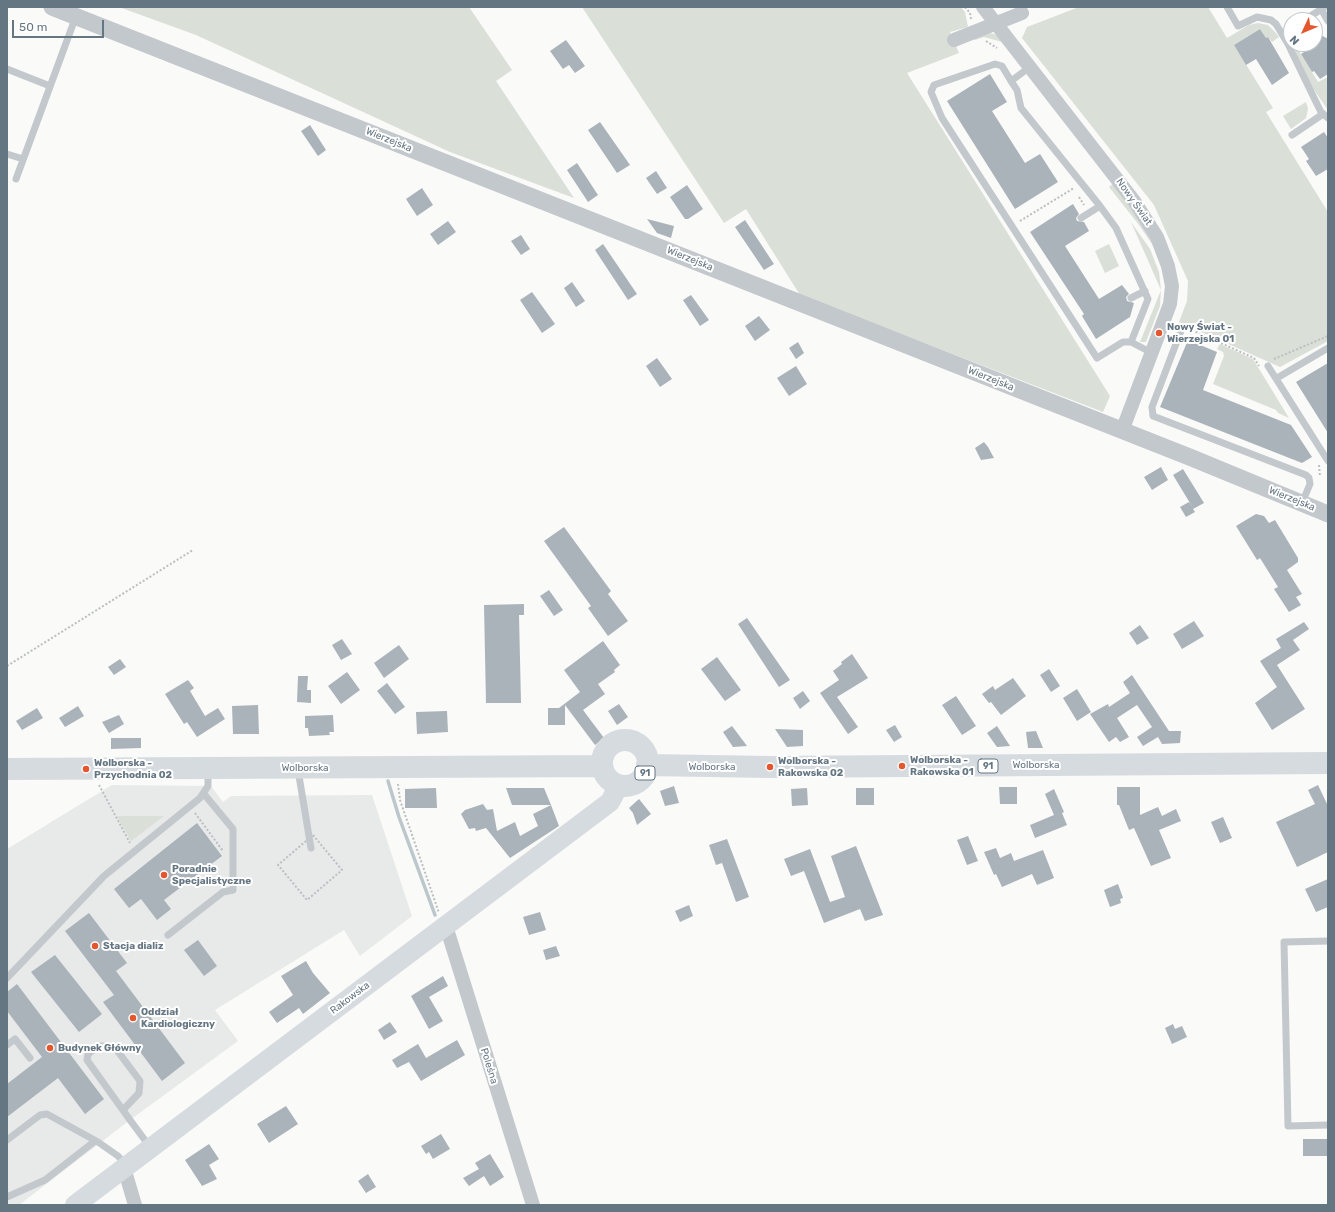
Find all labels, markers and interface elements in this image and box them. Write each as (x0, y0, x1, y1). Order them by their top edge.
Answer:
scale bar (14, 12, 106, 38)
north arrow (1283, 12, 1323, 52)
text: 50 m (19, 20, 47, 34)
text: N (1287, 33, 1302, 47)
street label: Wierzejska (364, 125, 414, 155)
street label: Nowy Świat (1113, 176, 1155, 228)
street label: Wierzejska (665, 244, 715, 274)
place label: Nowy Świat - Wierzejska 01 (1167, 321, 1234, 344)
marker: Nowy Świat - Wierzejska 01 (1154, 328, 1164, 338)
street label: Wierzejska (966, 364, 1016, 394)
street label: Wierzejska (1267, 484, 1317, 514)
place label: Wolborska - Rakowska 01 (910, 754, 974, 778)
place label: Wolborska - Rakowska 02 (778, 755, 843, 778)
place label: Wolborska - Przychodnia 02 (94, 757, 172, 780)
road number: 91 (978, 759, 998, 773)
street label: Wolborska (1012, 759, 1060, 771)
street label: Wolborska (688, 761, 736, 773)
marker: Wolborska - Rakowska 01 (897, 761, 907, 771)
street label: Wolborska (281, 762, 329, 774)
marker: Wolborska - Rakowska 02 (765, 762, 775, 772)
marker: Wolborska - Przychodnia 02 (81, 764, 91, 774)
road number: 91 (635, 766, 655, 780)
place label: Poradnie Specjalistyczne (172, 863, 251, 886)
marker: Poradnie Specjalistyczne (159, 870, 169, 880)
place label: Stacja dializ (103, 940, 163, 952)
marker: Stacja dializ (90, 941, 100, 951)
street label: Rakowska (328, 979, 372, 1017)
place label: Oddział Kardiologiczny (141, 1006, 215, 1030)
marker: Oddział Kardiologiczny (128, 1013, 138, 1023)
place label: Budynek Główny (58, 1042, 141, 1054)
marker: Budynek Główny (45, 1043, 55, 1053)
street label: Poleśna (478, 1047, 500, 1085)

